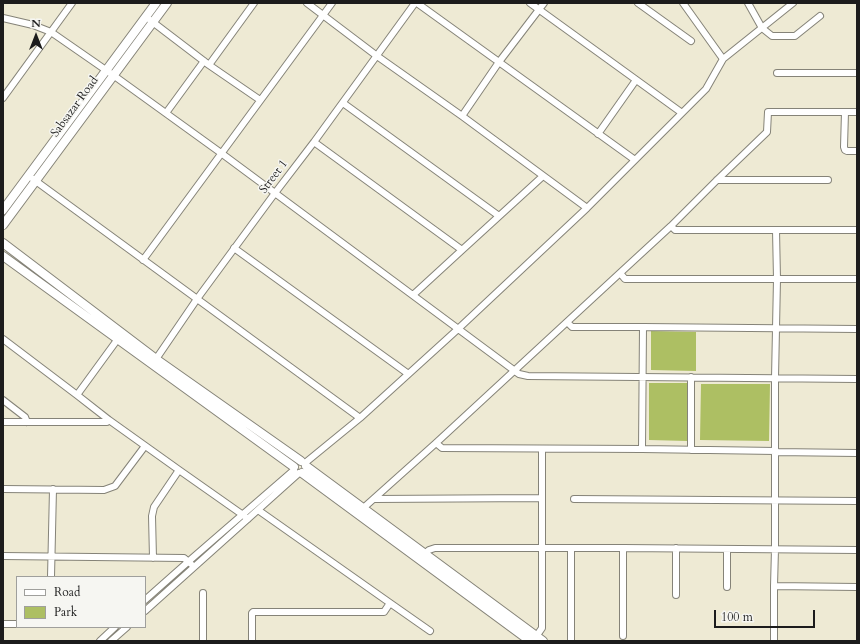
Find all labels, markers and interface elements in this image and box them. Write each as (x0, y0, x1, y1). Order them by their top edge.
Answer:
north arrow (16, 16, 56, 56)
text: N (31, 16, 41, 31)
street label: Sabsazar Road (48, 74, 102, 140)
street label: Street 1 (257, 157, 291, 197)
legend (16, 576, 146, 628)
text: Road (54, 584, 80, 600)
scale bar (716, 602, 817, 628)
text: Park (54, 604, 77, 620)
text: 100 m (721, 609, 753, 625)

